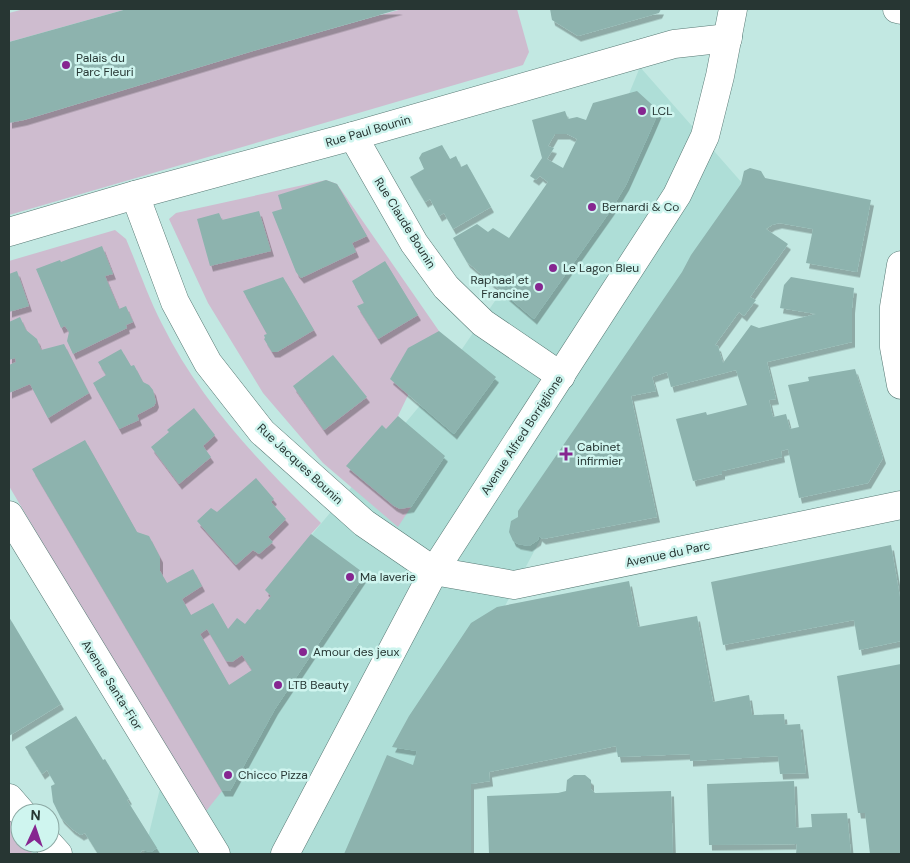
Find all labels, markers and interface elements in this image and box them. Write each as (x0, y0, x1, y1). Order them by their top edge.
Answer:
place label: Palais du Parc Fleuri (76, 50, 134, 80)
marker: Palais du Parc Fleuri (60, 59, 72, 71)
place label: LCL (652, 103, 672, 119)
marker: LCL (636, 105, 648, 117)
street label: Rue Paul Bounin (324, 111, 413, 151)
street label: Rue Claude Bounin (371, 175, 439, 271)
place label: Bernardi & Co (602, 199, 679, 215)
marker: Bernardi & Co (586, 201, 598, 213)
place label: Le Lagon Bleu (563, 260, 639, 276)
marker: Le Lagon Bleu (547, 262, 559, 274)
place label: Raphael et Francine (471, 272, 529, 302)
marker: Raphael et Francine (533, 281, 545, 293)
street label: Avenue Alfred Borriglione (477, 372, 567, 498)
street label: Rue Jacques Bounin (254, 420, 346, 508)
place label: Cabinet infirmier (577, 439, 623, 469)
marker: Cabinet infirmier (559, 447, 573, 461)
street label: Avenue du Parc (624, 537, 712, 571)
place label: Ma laverie (360, 569, 416, 585)
marker: Ma laverie (344, 571, 356, 583)
street label: Avenue Santa-Fior (78, 637, 146, 733)
place label: Amour des jeux (313, 644, 399, 660)
marker: Amour des jeux (297, 646, 309, 658)
place label: LTB Beauty (288, 677, 349, 693)
marker: LTB Beauty (272, 679, 284, 691)
place label: Chicco Pizza (238, 767, 308, 783)
marker: Chicco Pizza (222, 769, 234, 781)
north arrow (10, 803, 60, 853)
text: N (30, 806, 41, 824)

